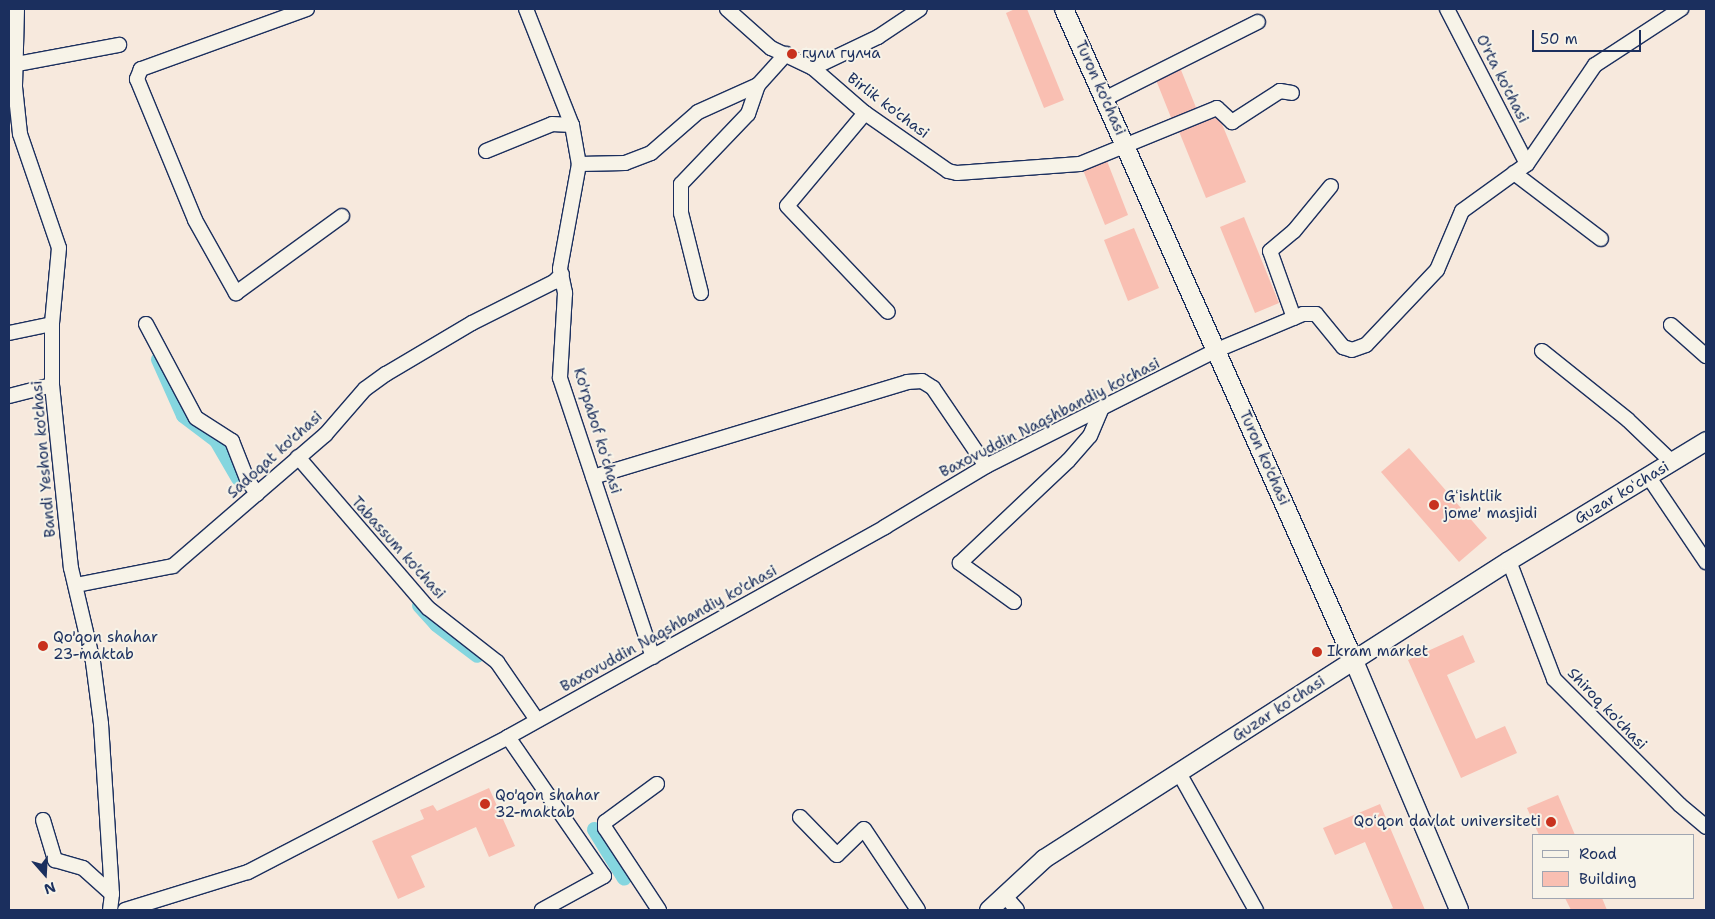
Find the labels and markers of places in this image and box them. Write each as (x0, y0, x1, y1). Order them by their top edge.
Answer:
place label: гули гулча (802, 45, 881, 63)
marker: гули гулча (786, 48, 798, 60)
place label: Gʻishtlik jome' masjidi (1444, 487, 1538, 522)
marker: Gʻishtlik jome' masjidi (1428, 499, 1440, 511)
place label: Qo'qon shahar 23-maktab (53, 628, 158, 663)
marker: Qo'qon shahar 23-maktab (37, 640, 49, 652)
place label: Ikram market (1327, 643, 1428, 661)
marker: Ikram market (1311, 646, 1323, 658)
place label: Qo'qon shahar 32-maktab (495, 786, 600, 821)
marker: Qo'qon shahar 32-maktab (479, 798, 491, 810)
place label: Qoʻqon davlat universiteti (1354, 813, 1541, 831)
marker: Qoʻqon davlat universiteti (1545, 816, 1557, 828)

